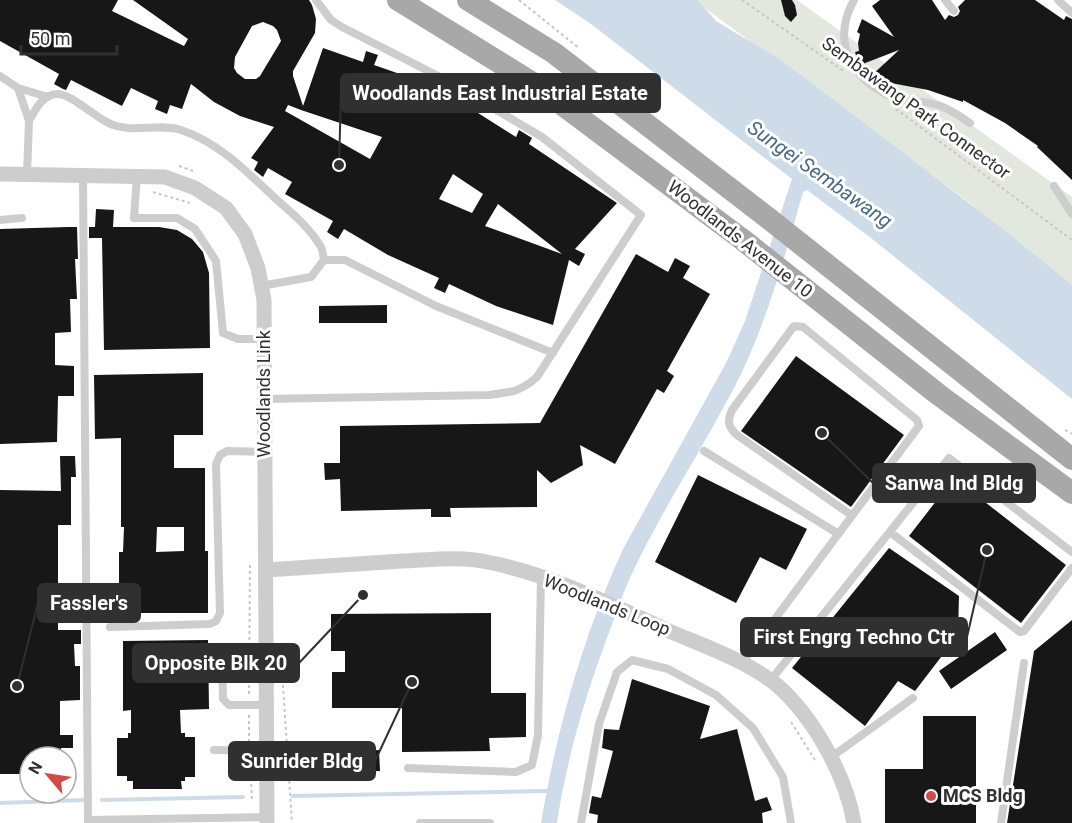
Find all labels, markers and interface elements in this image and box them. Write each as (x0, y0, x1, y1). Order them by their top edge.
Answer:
scale bar (21, 18, 117, 56)
text: 50 m (30, 28, 70, 49)
street label: Sembawang Park Connector (818, 32, 1014, 183)
callout: Woodlands East Industrial Estate (341, 74, 660, 112)
text: Woodlands East Industrial Estate (352, 81, 648, 105)
water label: Sungei Sembawang (743, 115, 897, 233)
street label: Woodlands Avenue 10 (664, 176, 817, 302)
street label: Woodlands Link (253, 329, 274, 458)
callout: Sanwa Ind Bldg (873, 464, 1035, 502)
text: Sanwa Ind Bldg (885, 471, 1023, 495)
street label: Woodlands Loop (541, 570, 674, 640)
callout: Fassler's (38, 584, 140, 622)
text: Fassler's (50, 591, 128, 615)
callout: First Engrg Techno Ctr (741, 618, 967, 656)
text: First Engrg Techno Ctr (753, 625, 955, 649)
callout: Opposite Blk 20 (133, 644, 299, 682)
text: Opposite Blk 20 (145, 651, 287, 675)
callout: Sunrider Bldg (229, 742, 375, 780)
north arrow (18, 745, 78, 805)
text: Sunrider Bldg (241, 749, 363, 773)
text: N (24, 758, 46, 778)
place label: MCS Bldg (943, 785, 1023, 806)
marker: MCS Bldg (924, 789, 938, 803)

